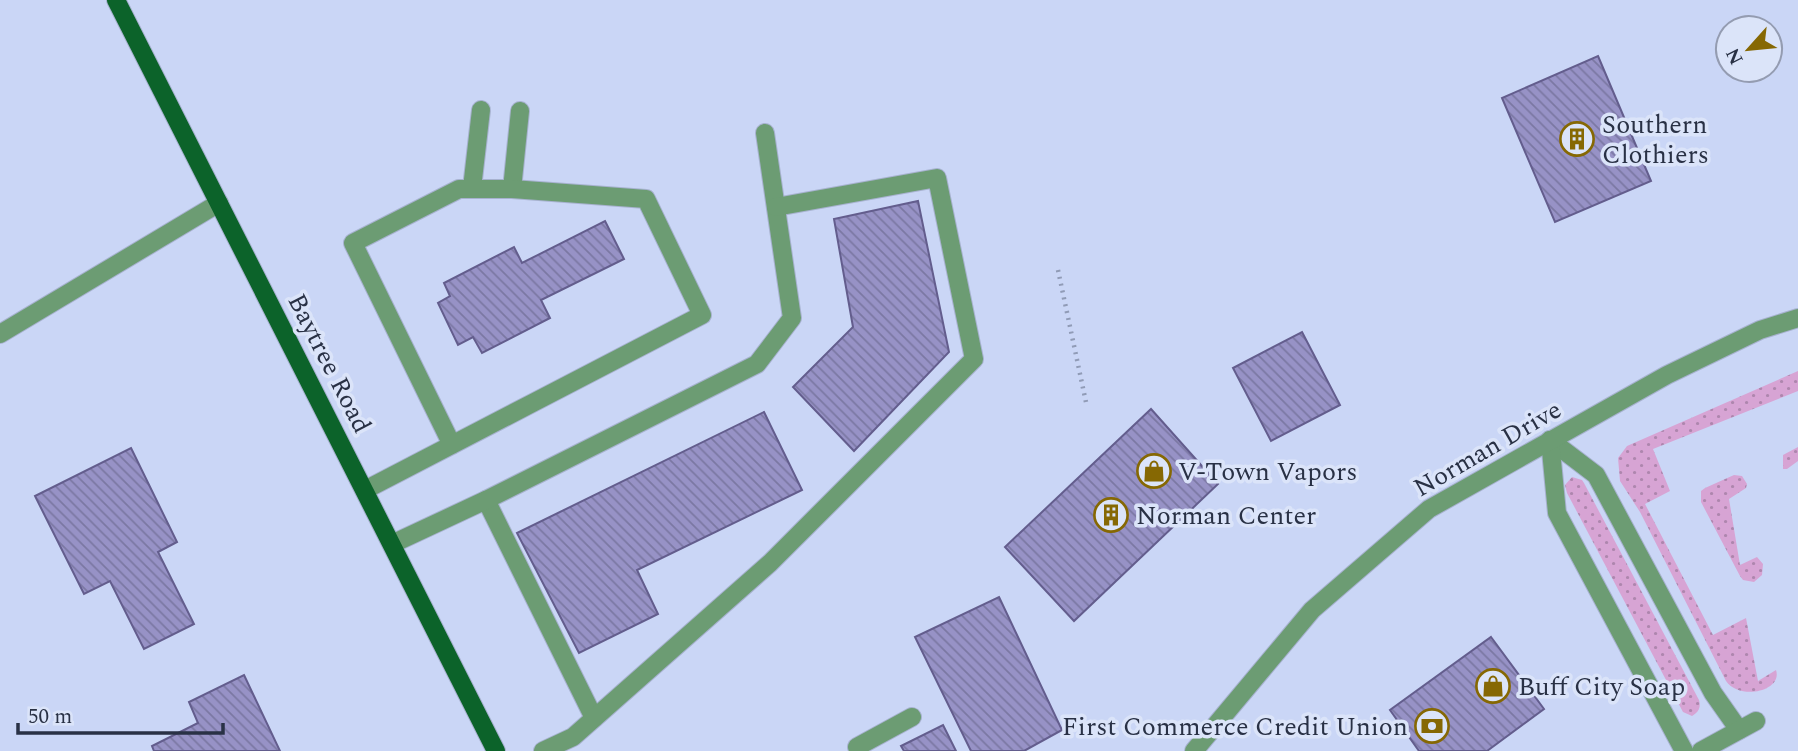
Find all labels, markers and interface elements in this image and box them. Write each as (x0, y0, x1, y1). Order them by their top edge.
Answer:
north arrow (1714, 14, 1784, 84)
text: N (1719, 43, 1752, 70)
place label: Southern Clothiers (1602, 105, 1709, 175)
building icon: Southern Clothiers (1558, 120, 1596, 158)
street label: Baytree Road (277, 287, 381, 440)
street label: Norman Drive (1406, 390, 1569, 508)
shop icon: V-Town Vapors (1135, 452, 1173, 490)
place label: V-Town Vapors (1178, 452, 1358, 492)
building icon: Norman Center (1092, 496, 1130, 534)
place label: Norman Center (1136, 496, 1316, 536)
shop icon: Buff City Soap (1474, 667, 1512, 705)
place label: Buff City Soap (1518, 667, 1685, 707)
scale bar (18, 692, 222, 736)
text: 50 m (28, 701, 72, 733)
place label: First Commerce Credit Union (1062, 707, 1408, 747)
bank icon: First Commerce Credit Union (1413, 707, 1451, 745)

